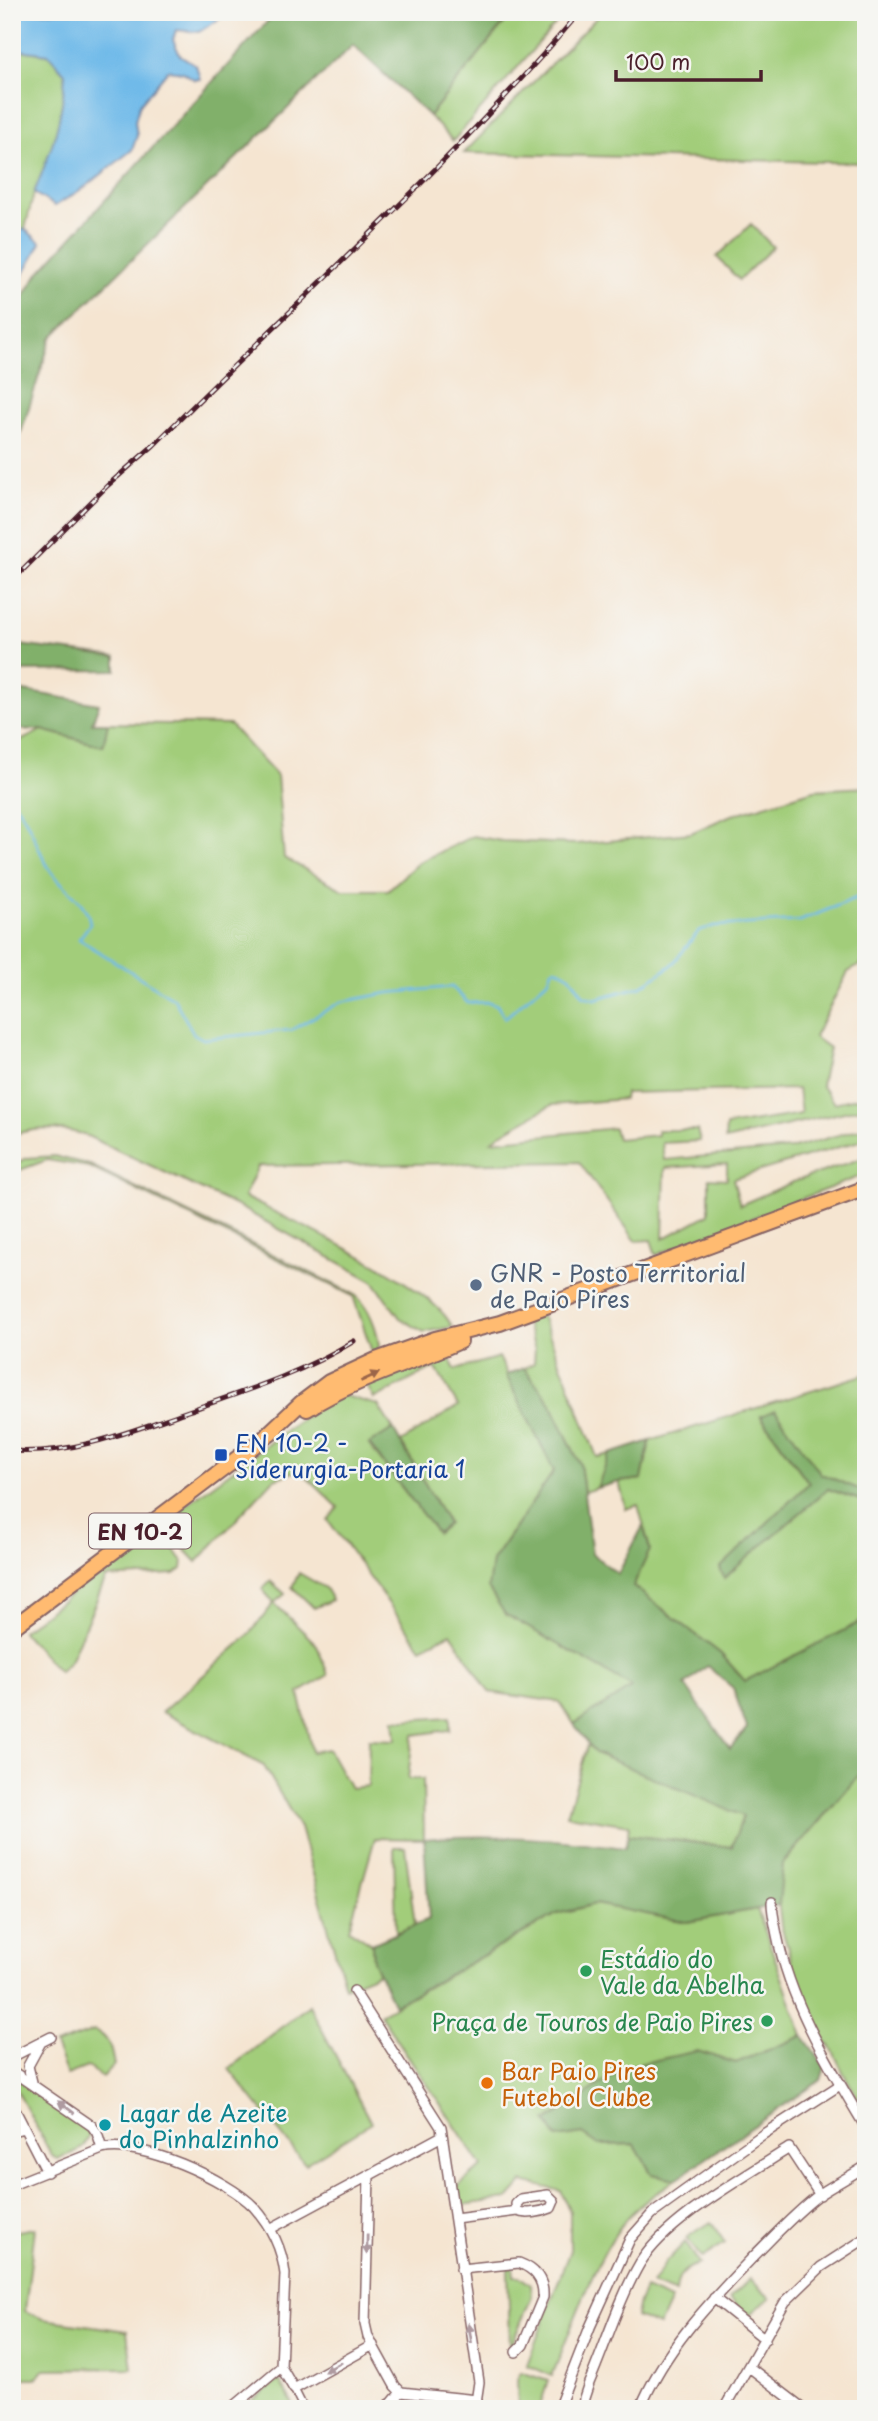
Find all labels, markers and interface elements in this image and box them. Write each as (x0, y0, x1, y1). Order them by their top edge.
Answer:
scale bar (616, 38, 761, 82)
text: 100 m (626, 45, 690, 77)
place label: GNR - Posto Territorial de Paio Pires (490, 1255, 746, 1316)
marker: GNR - Posto Territorial de Paio Pires (468, 1277, 484, 1293)
one-way arrow (360, 1371, 380, 1382)
place label: EN 10-2 - Siderurgia-Portaria 1 (235, 1425, 465, 1486)
marker: EN 10-2 - Siderurgia-Portaria 1 (213, 1447, 229, 1463)
road number: EN 10-2 (89, 1514, 191, 1548)
place label: Estádio do Vale da Abelha (600, 1941, 765, 2002)
marker: Estádio do Vale da Abelha (578, 1963, 594, 1979)
place label: Praça de Touros de Paio Pires (431, 2004, 753, 2039)
marker: Praça de Touros de Paio Pires (759, 2013, 775, 2029)
place label: Bar Paio Pires Futebol Clube (501, 2053, 656, 2114)
marker: Bar Paio Pires Futebol Clube (479, 2075, 495, 2091)
place label: Lagar de Azeite do Pinhalzinho (119, 2095, 288, 2156)
one-way arrow (57, 2100, 75, 2114)
marker: Lagar de Azeite do Pinhalzinho (97, 2117, 113, 2133)
one-way arrow (362, 2234, 373, 2256)
one-way arrow (464, 2321, 475, 2343)
one-way arrow (324, 2361, 343, 2373)

